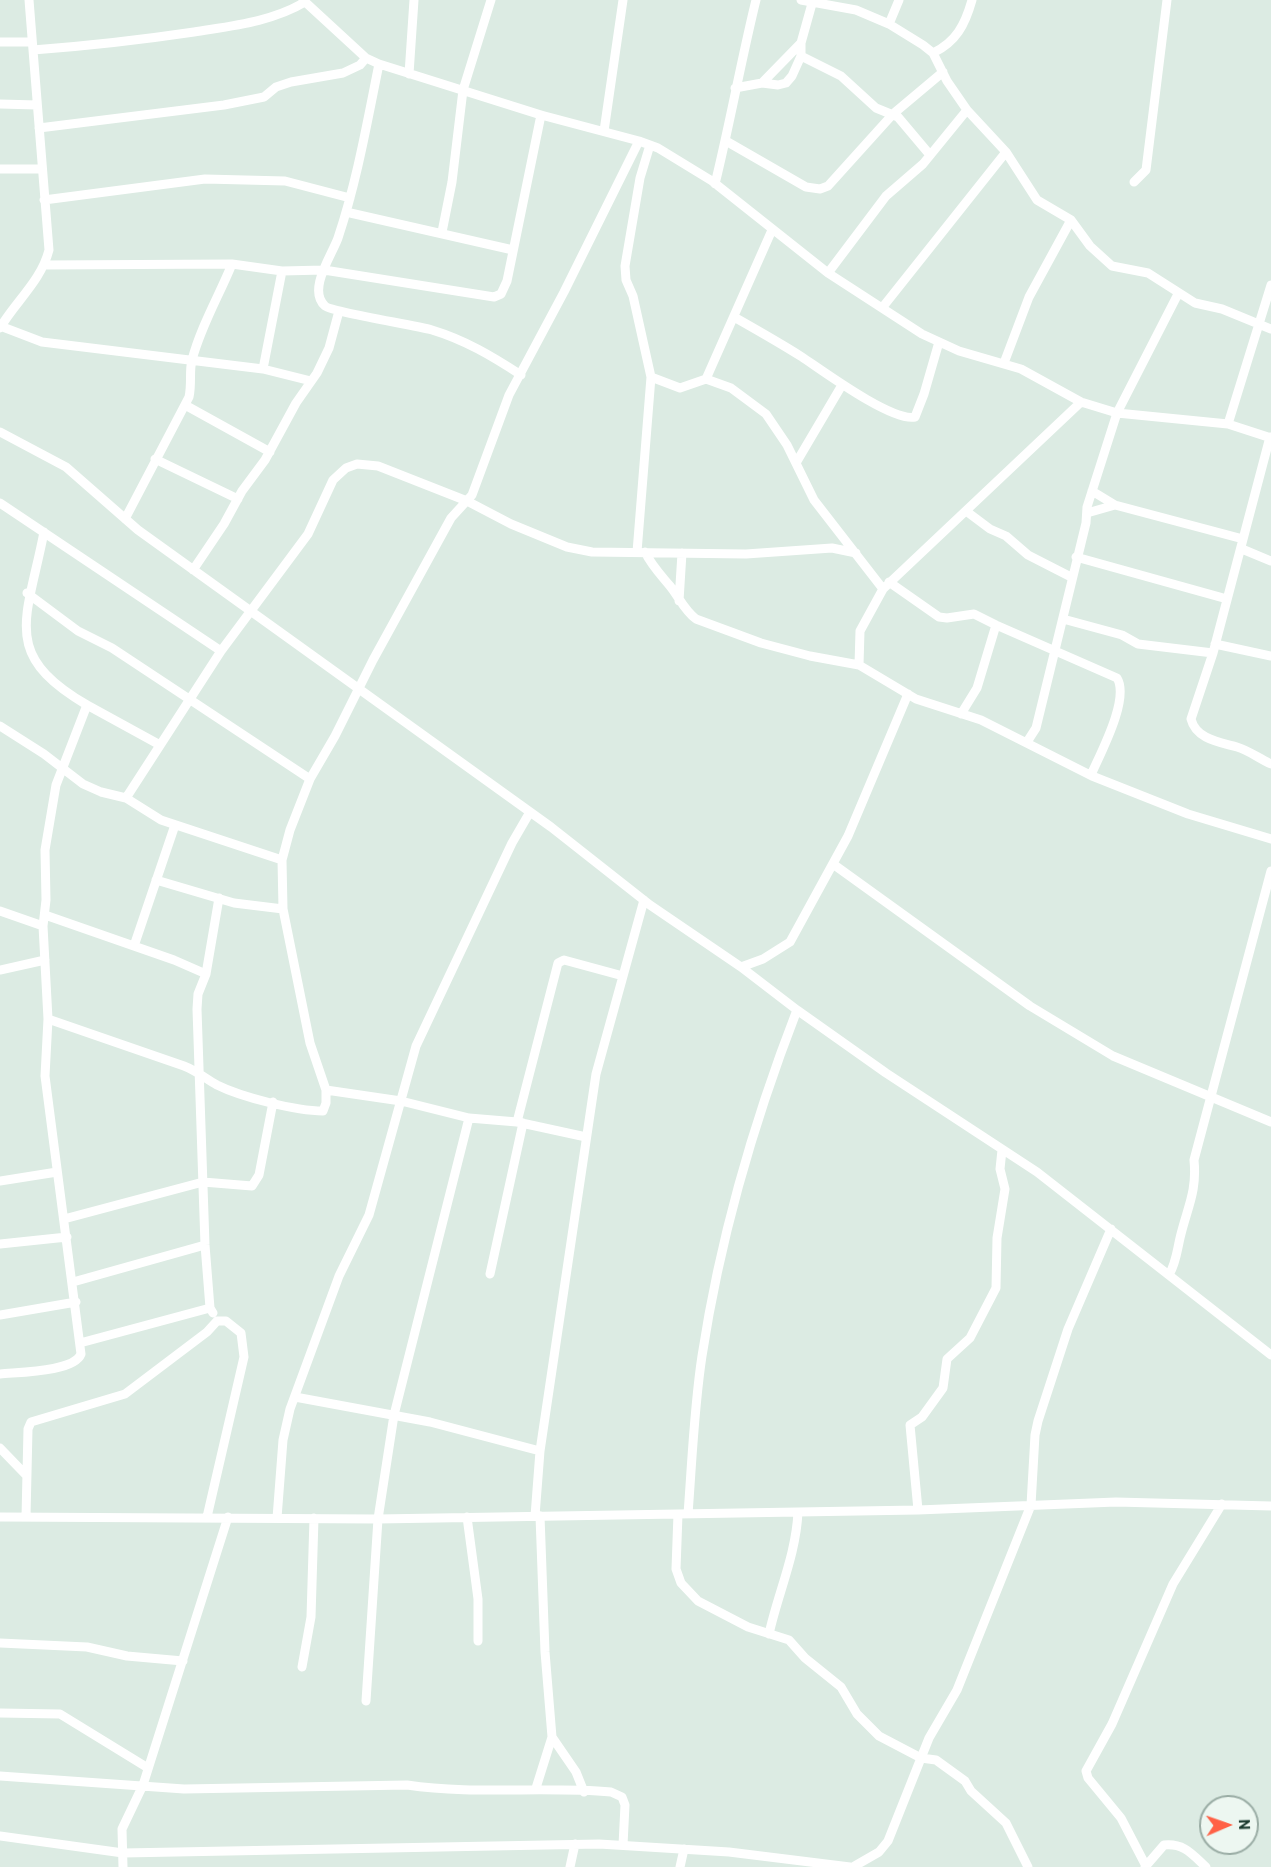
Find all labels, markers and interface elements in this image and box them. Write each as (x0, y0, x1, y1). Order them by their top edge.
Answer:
north arrow (1199, 1795, 1259, 1855)
text: N (1236, 1819, 1255, 1830)

